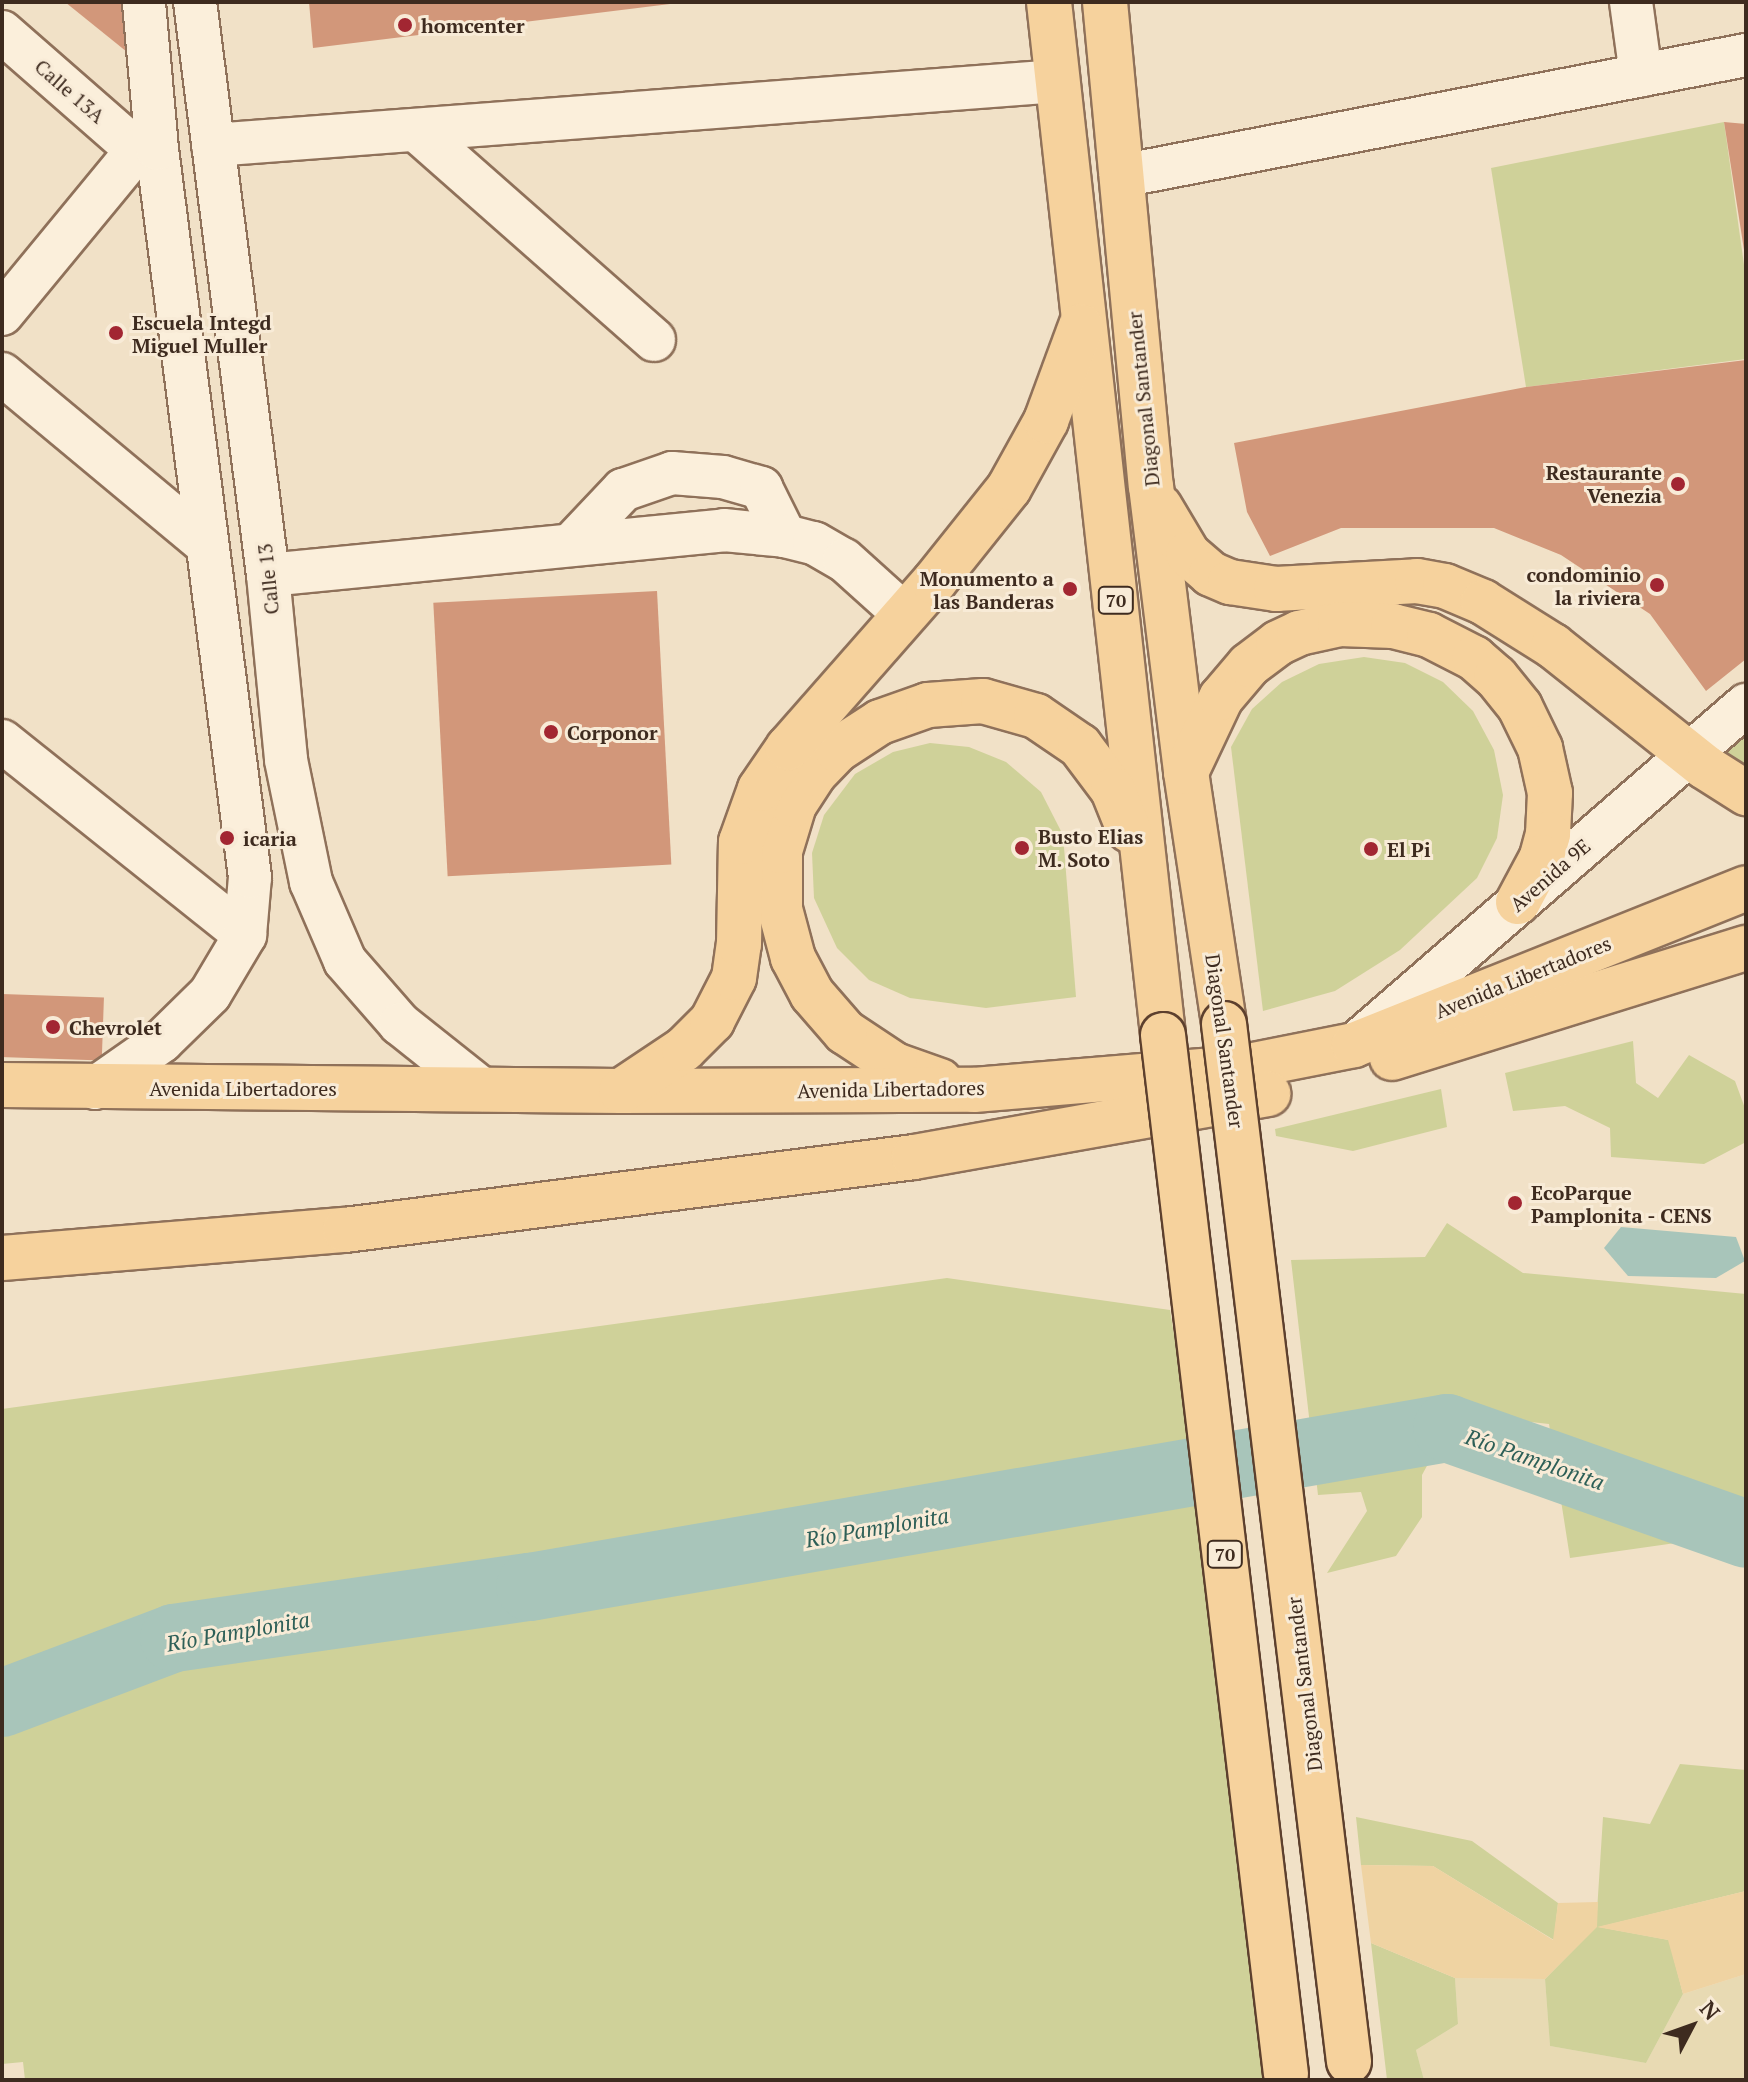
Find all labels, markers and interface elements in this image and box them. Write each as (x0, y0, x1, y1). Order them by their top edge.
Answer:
place label: homcenter (421, 13, 524, 37)
marker: homcenter (396, 16, 414, 34)
street label: Calle 13A (30, 54, 110, 128)
place label: Escuela Integd Miguel Muller (132, 310, 271, 357)
street label: Diagonal Santander (1122, 310, 1164, 488)
marker: Escuela Integd Miguel Muller (107, 324, 125, 342)
place label: Restaurante Venezia (1546, 460, 1662, 507)
marker: Restaurante Venezia (1669, 475, 1687, 493)
street label: Calle 13 (252, 542, 284, 616)
place label: condominio la riviera (1526, 562, 1641, 609)
place label: Monumento a las Banderas (920, 566, 1054, 613)
marker: condominio la riviera (1648, 576, 1666, 594)
marker: Monumento a las Banderas (1061, 580, 1079, 598)
road number: 70 (1096, 586, 1136, 614)
place label: Corponor (567, 720, 658, 744)
marker: Corponor (542, 723, 560, 741)
place label: Busto Elias M. Soto (1038, 824, 1143, 871)
place label: icaria (243, 826, 297, 850)
marker: icaria (218, 829, 236, 847)
street label: Avenida 9E (1505, 834, 1595, 916)
place label: El Pi (1387, 837, 1431, 861)
marker: Busto Elias M. Soto (1013, 839, 1031, 857)
marker: El Pi (1362, 840, 1380, 858)
street label: Avenida Libertadores (1431, 931, 1615, 1023)
street label: Diagonal Santander (1201, 952, 1249, 1130)
place label: Chevrolet (69, 1015, 162, 1039)
marker: Chevrolet (44, 1018, 62, 1036)
street label: Avenida Libertadores (797, 1075, 985, 1103)
street label: Avenida Libertadores (149, 1076, 337, 1100)
place label: EcoParque Pamplonita - CENS (1531, 1180, 1713, 1227)
marker: EcoParque Pamplonita - CENS (1506, 1194, 1524, 1212)
water label: Río Pamplonita (1462, 1423, 1608, 1495)
water label: Río Pamplonita (803, 1501, 951, 1553)
road number: 70 (1205, 1540, 1245, 1568)
street label: Diagonal Santander (1281, 1595, 1327, 1773)
water label: Río Pamplonita (164, 1605, 312, 1657)
north arrow (1652, 1986, 1732, 2066)
text: N (1694, 1994, 1727, 2026)

